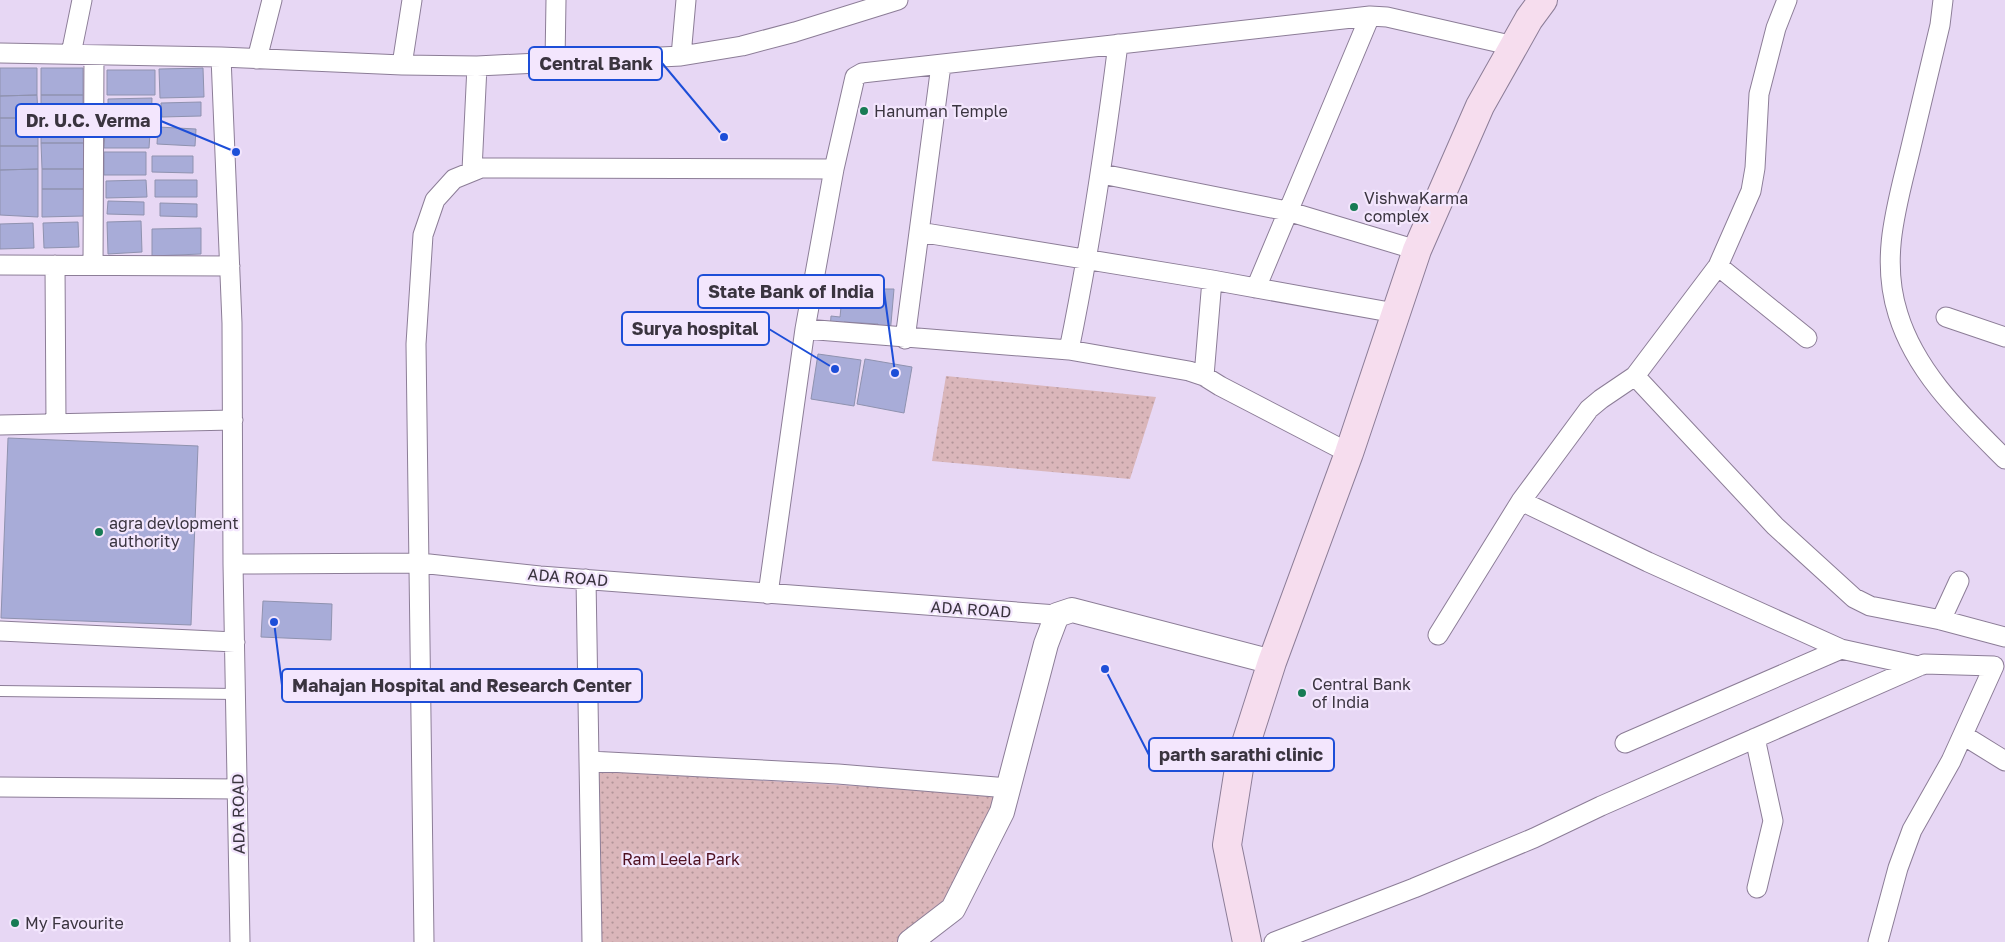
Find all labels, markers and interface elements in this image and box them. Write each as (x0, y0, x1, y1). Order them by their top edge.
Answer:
callout: Central Bank (529, 47, 662, 80)
text: Central Bank (539, 52, 653, 74)
place label: Hanuman Temple (874, 101, 1008, 121)
callout: Dr. U.C. Verma (16, 104, 161, 137)
marker: Hanuman Temple (858, 105, 870, 117)
text: Dr. U.C. Verma (26, 109, 150, 131)
place label: VishwaKarma complex (1364, 188, 1468, 226)
marker: VishwaKarma complex (1348, 201, 1360, 213)
callout: State Bank of India (698, 275, 884, 308)
text: State Bank of India (708, 280, 874, 302)
callout: Surya hospital (622, 312, 769, 345)
text: Surya hospital (632, 317, 758, 339)
place label: agra devlopment authority (109, 513, 239, 551)
marker: agra devlopment authority (93, 526, 105, 538)
street label: ADA ROAD (527, 564, 609, 590)
street label: ADA ROAD (930, 596, 1012, 622)
callout: Mahajan Hospital and Research Center (282, 669, 642, 702)
text: Mahajan Hospital and Research Center (292, 674, 632, 696)
place label: Central Bank of India (1312, 674, 1411, 712)
marker: Central Bank of India (1296, 687, 1308, 699)
callout: parth sarathi clinic (1149, 738, 1334, 771)
text: parth sarathi clinic (1159, 743, 1323, 765)
street label: ADA ROAD (227, 774, 249, 854)
park label: Ram Leela Park (622, 849, 740, 869)
place label: My Favourite (25, 913, 124, 933)
marker: My Favourite (9, 917, 21, 929)

